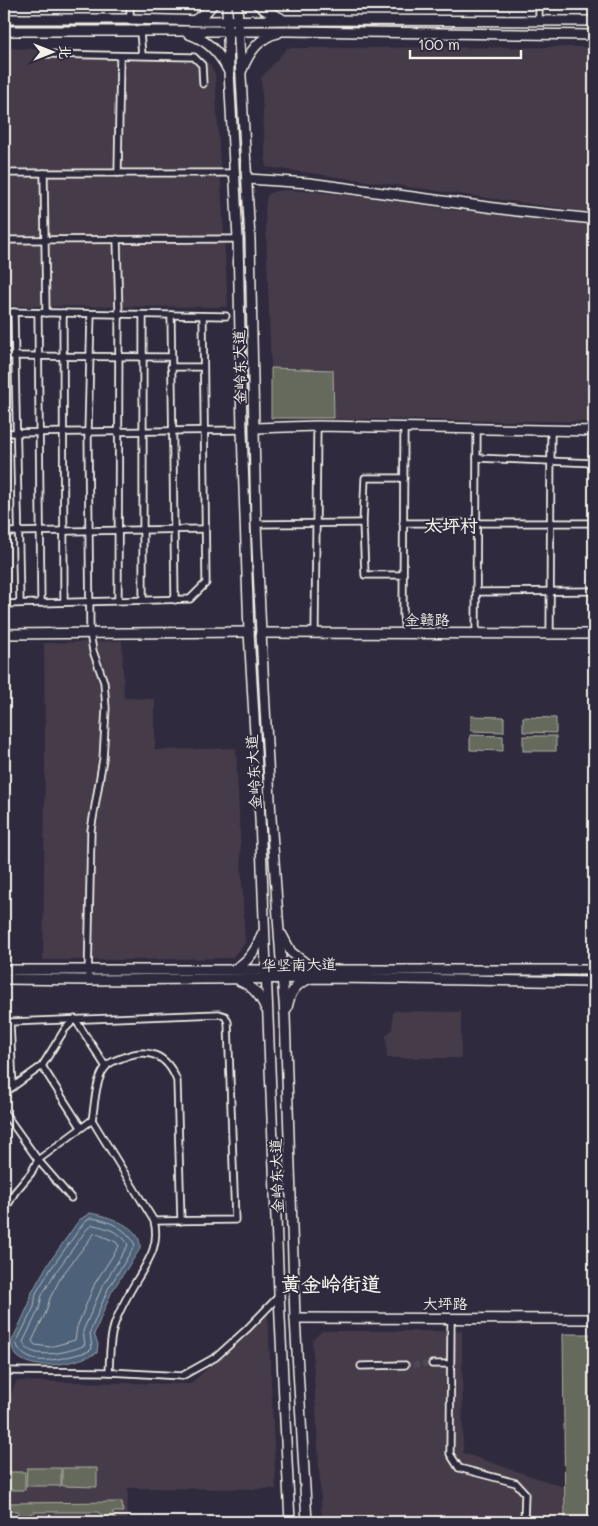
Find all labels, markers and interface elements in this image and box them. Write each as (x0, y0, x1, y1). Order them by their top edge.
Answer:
north arrow (28, 28, 78, 78)
scale bar (410, 28, 522, 60)
text: 100 m (418, 34, 460, 54)
text: 北 (56, 45, 75, 59)
street label: 金岭东大道 (228, 329, 250, 405)
district label: 太坪村 (424, 513, 478, 537)
street label: 金赣路 (404, 609, 450, 629)
street label: 金岭东大道 (241, 734, 265, 810)
street label: 华坚南大道 (261, 953, 337, 975)
street label: 金岭东大道 (265, 1138, 287, 1214)
district label: 黄金岭街道 (281, 1270, 381, 1296)
street label: 大坪路 (422, 1293, 468, 1313)

